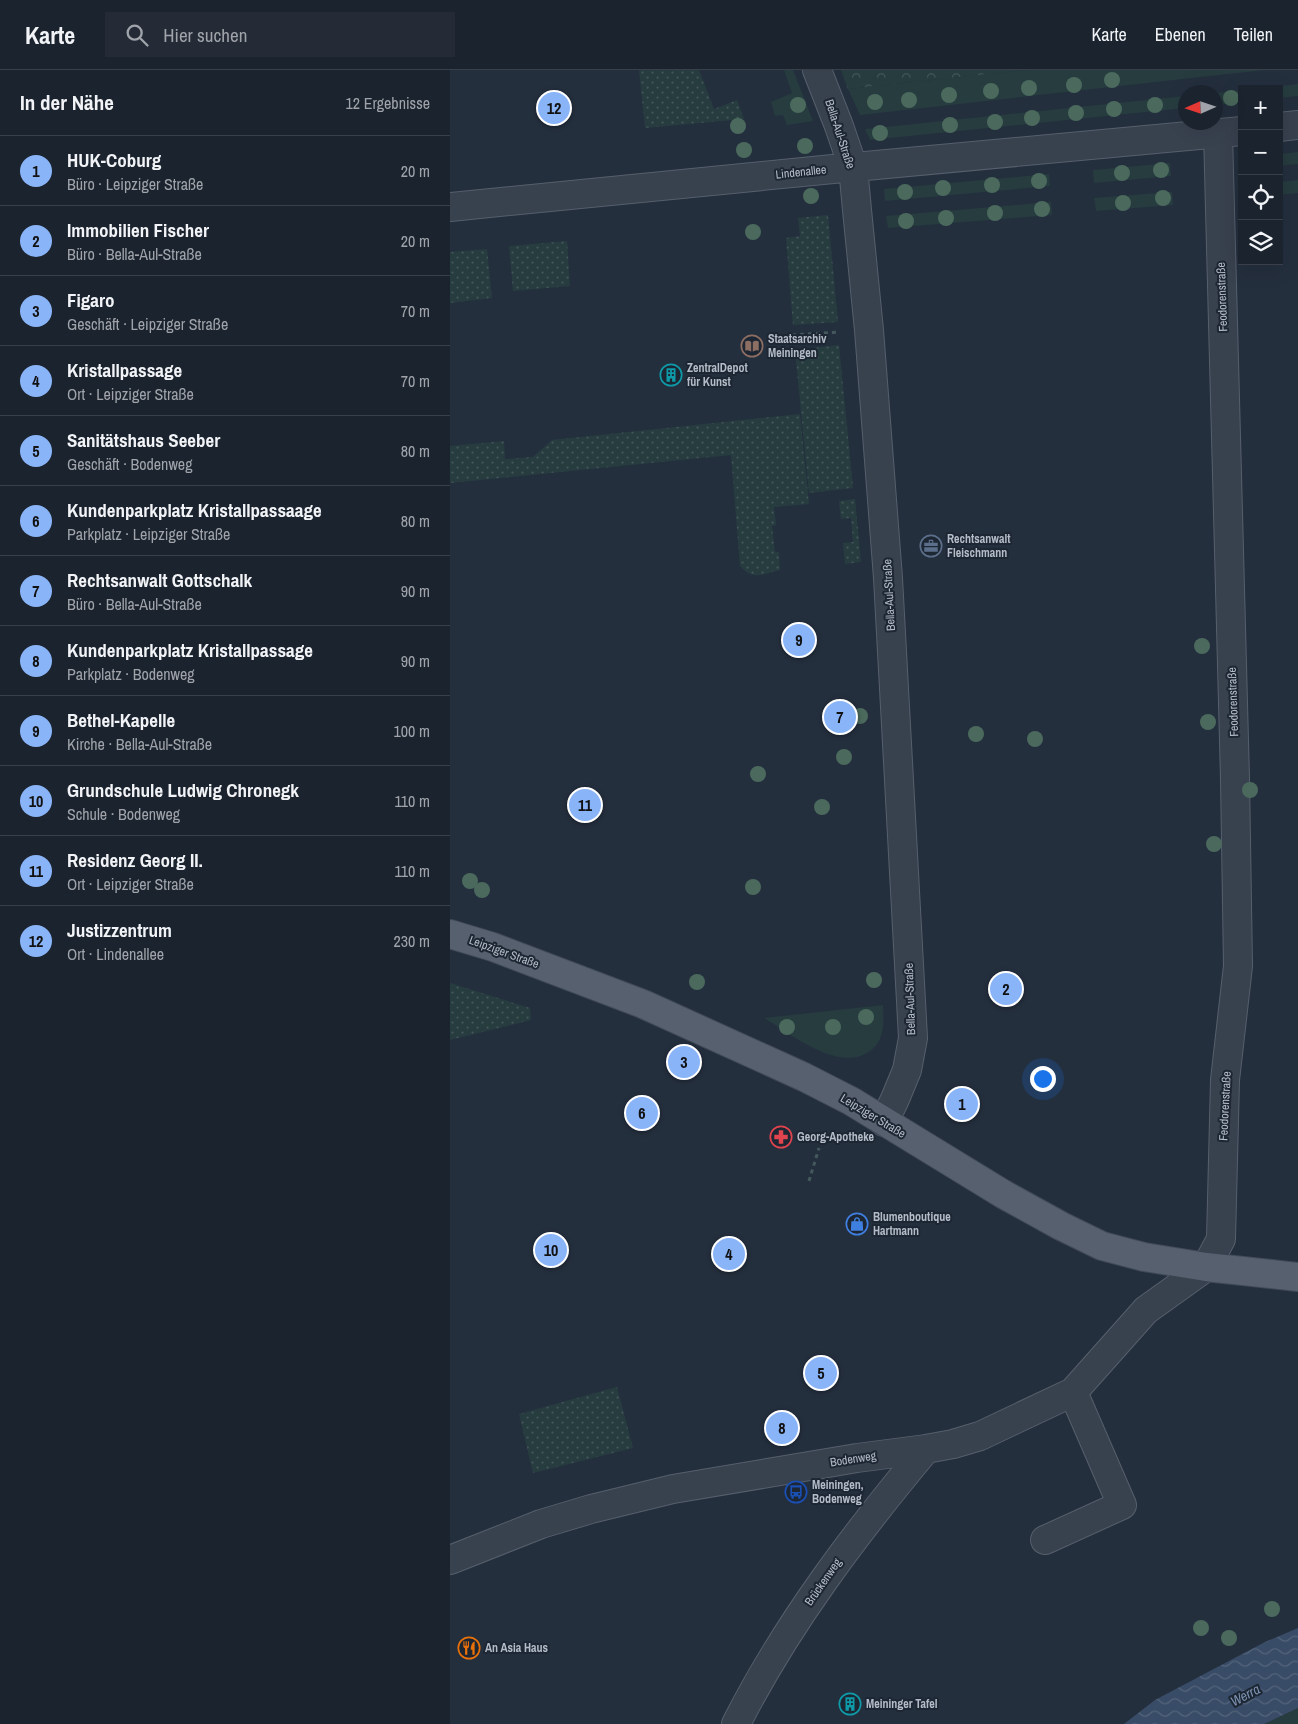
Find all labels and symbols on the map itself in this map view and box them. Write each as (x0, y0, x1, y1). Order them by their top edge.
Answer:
north arrow (1178, 85, 1223, 130)
pin: 12 (538, 89, 570, 127)
street label: Bella-Aul-Straße (821, 97, 859, 171)
street label: Lindenallee (775, 161, 827, 183)
street label: Feodorenstraße (1213, 262, 1231, 332)
place label: Staatsarchiv Meiningen (768, 331, 827, 361)
library icon: Staatsarchiv Meiningen (740, 334, 764, 358)
place label: ZentralDepot für Kunst (687, 360, 748, 390)
building icon: ZentralDepot für Kunst (659, 363, 683, 387)
place label: Rechtsanwalt Fleischmann (947, 531, 1011, 561)
office icon: Rechtsanwalt Fleischmann (919, 534, 943, 558)
street label: Bella-Aul-Straße (879, 559, 899, 631)
pin: 9 (783, 621, 815, 659)
street label: Feodorenstraße (1224, 667, 1242, 737)
pin: 7 (824, 698, 856, 736)
pin: 11 (569, 786, 601, 824)
street label: Leipziger Straße (467, 932, 541, 972)
street label: Bella-Aul-Straße (901, 963, 919, 1035)
pin: 2 (990, 970, 1022, 1008)
pin: 3 (668, 1043, 700, 1081)
your location (1030, 1066, 1056, 1092)
street label: Feodorenstraße (1215, 1071, 1235, 1141)
pin: 1 (946, 1085, 978, 1123)
street label: Leipziger Straße (837, 1090, 909, 1142)
pin: 6 (626, 1094, 658, 1132)
pharmacy icon: Georg-Apotheke (769, 1125, 793, 1149)
place label: Georg-Apotheke (797, 1129, 875, 1145)
place label: Blumenboutique Hartmann (873, 1209, 951, 1239)
shop icon: Blumenboutique Hartmann (845, 1212, 869, 1236)
pin: 10 (535, 1231, 567, 1269)
pin: 4 (713, 1235, 745, 1273)
pin: 5 (805, 1354, 837, 1392)
pin: 8 (766, 1409, 798, 1447)
street label: Bodenweg (829, 1447, 878, 1471)
place label: Meiningen, Bodenweg (812, 1477, 864, 1507)
bus stop icon: Meiningen, Bodenweg (784, 1480, 808, 1504)
street label: Brückenweg (801, 1555, 845, 1609)
restaurant icon: An Asia Haus (457, 1636, 481, 1660)
place label: An Asia Haus (485, 1640, 549, 1656)
water label: Werra (1227, 1680, 1263, 1710)
building icon: Meininger Tafel (838, 1692, 862, 1716)
place label: Meininger Tafel (866, 1696, 938, 1712)

